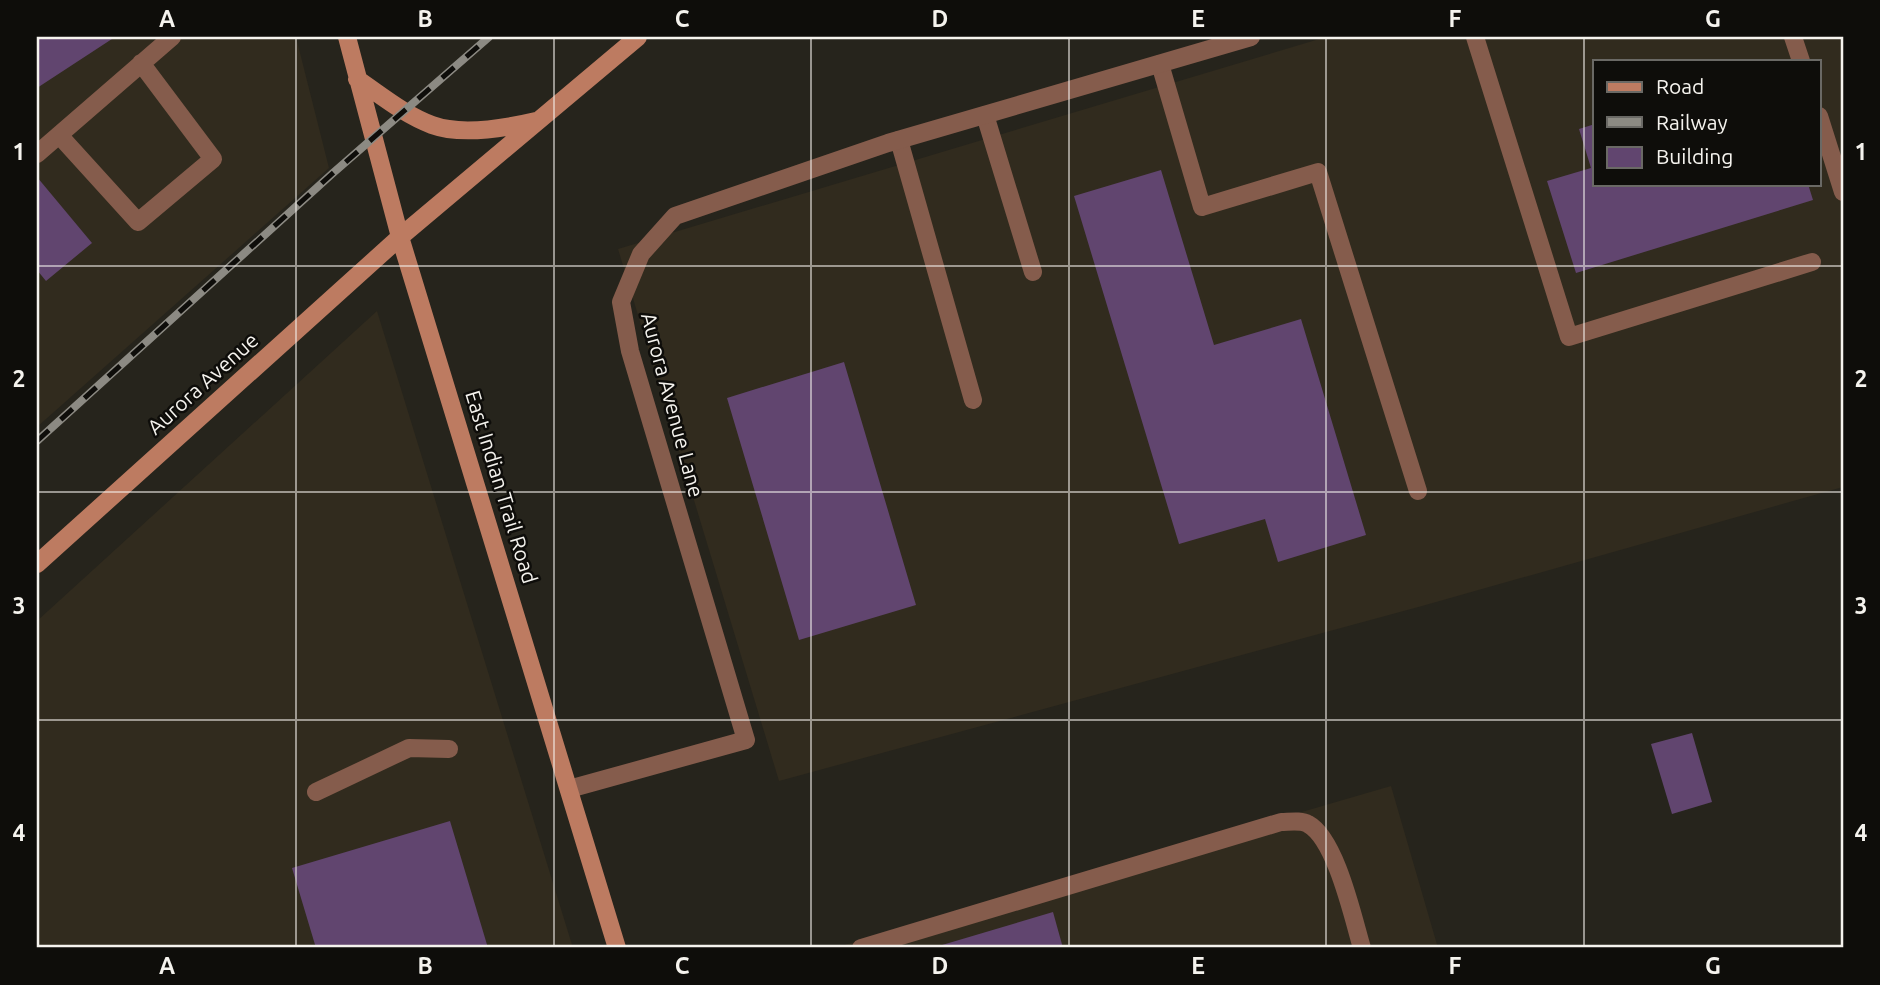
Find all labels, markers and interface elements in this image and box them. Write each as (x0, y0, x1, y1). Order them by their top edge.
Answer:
text: A (159, 6, 175, 31)
text: B (417, 6, 433, 31)
text: C (675, 6, 690, 31)
text: D (932, 6, 948, 31)
text: E (1191, 6, 1205, 31)
text: F (1449, 6, 1462, 31)
text: G (1705, 6, 1721, 31)
legend (1593, 60, 1820, 186)
text: Road (1656, 74, 1704, 98)
text: Railway (1656, 110, 1728, 134)
text: 1 (13, 139, 25, 164)
text: 1 (1855, 139, 1867, 164)
text: Building (1656, 144, 1733, 168)
street label: Aurora Avenue Lane (637, 310, 709, 500)
street label: Aurora Avenue (142, 327, 262, 439)
text: 2 (13, 366, 25, 391)
text: 2 (1855, 366, 1867, 391)
street label: East Indian Trail Road (461, 387, 543, 586)
text: 3 (13, 593, 25, 618)
text: 3 (1855, 593, 1867, 618)
text: 4 (13, 820, 26, 845)
text: 4 (1855, 820, 1868, 845)
text: A (159, 953, 175, 978)
text: B (417, 953, 433, 978)
text: C (675, 953, 690, 978)
text: D (932, 953, 948, 978)
text: E (1191, 953, 1205, 978)
text: F (1449, 953, 1462, 978)
text: G (1705, 953, 1721, 978)

